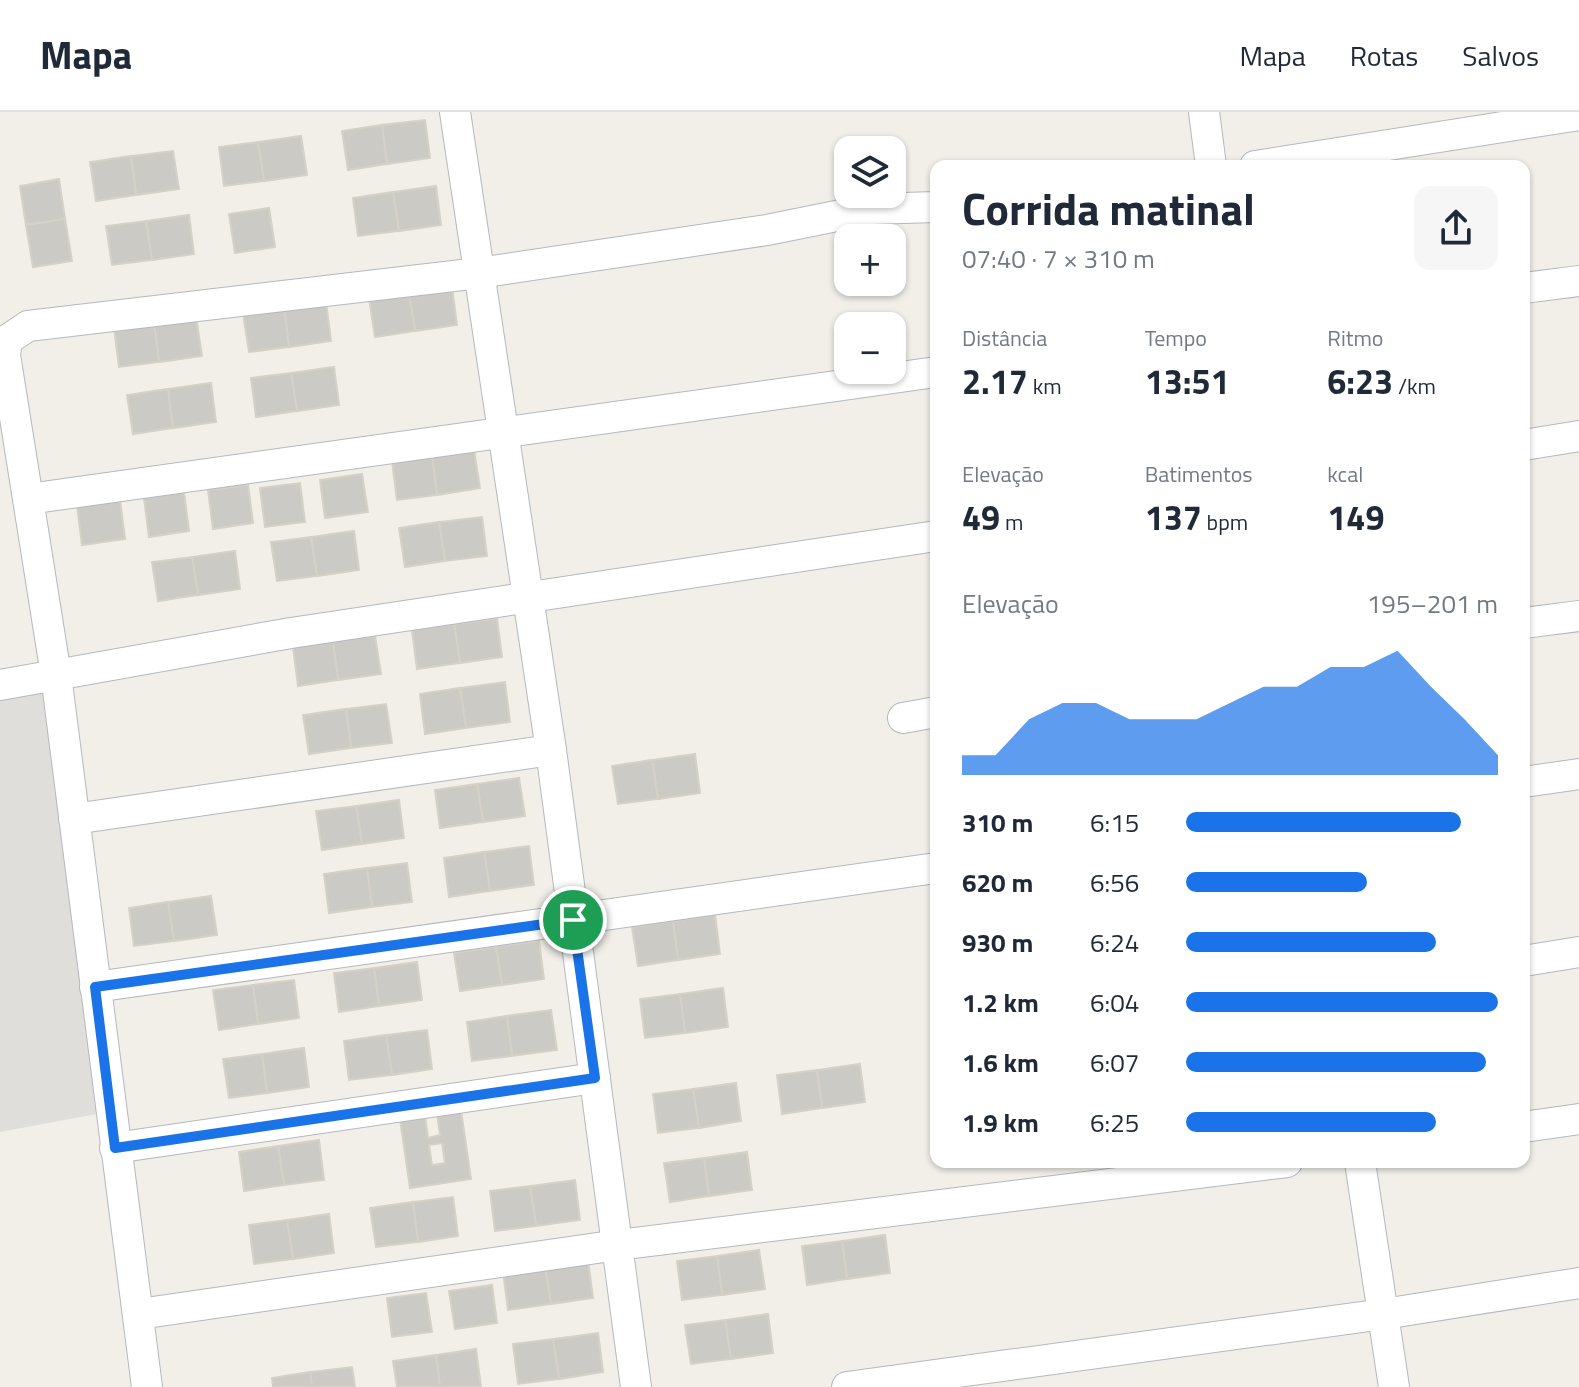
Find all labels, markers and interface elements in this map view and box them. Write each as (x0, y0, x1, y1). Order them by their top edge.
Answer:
text: Mapa (40, 26, 132, 84)
text: Mapa (1239, 34, 1306, 77)
text: Rotas (1350, 34, 1418, 77)
text: Salvos (1462, 34, 1539, 77)
map controls (834, 136, 906, 384)
button: layers (834, 136, 906, 208)
text: Corrida matinal (962, 175, 1255, 242)
button: share (1414, 186, 1498, 270)
button: + (834, 224, 906, 296)
text: 07:40 · 7 × 310 m (962, 239, 1155, 278)
button: − (834, 312, 906, 384)
text: Distância (962, 321, 1047, 355)
text: Tempo (1145, 321, 1207, 355)
text: Ritmo (1327, 321, 1383, 355)
text: 2.17 (962, 355, 1028, 407)
text: 13:51 (1145, 355, 1230, 407)
text: 6:23 (1327, 355, 1393, 407)
text: km (1028, 369, 1062, 403)
text: /km (1393, 369, 1436, 403)
text: Elevação (962, 457, 1044, 491)
text: Batimentos (1145, 457, 1253, 491)
text: kcal (1327, 457, 1363, 491)
text: 49 (962, 491, 1000, 543)
text: 137 (1145, 491, 1202, 543)
text: 149 (1327, 491, 1384, 543)
text: m (1000, 505, 1023, 539)
text: bpm (1202, 505, 1248, 539)
text: Elevação (962, 584, 1059, 623)
text: 195–201 m (1367, 584, 1498, 623)
text: 310 m (962, 803, 1033, 842)
text: 6:15 (1090, 803, 1139, 842)
text: 620 m (962, 863, 1033, 902)
text: 6:56 (1090, 863, 1139, 902)
pin (539, 886, 607, 954)
icon: arrive (551, 898, 595, 942)
text: 930 m (962, 923, 1033, 962)
text: 6:24 (1090, 923, 1139, 962)
text: 1.2 km (962, 983, 1039, 1022)
text: 6:04 (1090, 983, 1139, 1022)
text: 1.6 km (962, 1043, 1039, 1082)
text: 6:07 (1090, 1043, 1139, 1082)
text: 1.9 km (962, 1103, 1039, 1142)
text: 6:25 (1090, 1103, 1139, 1142)

